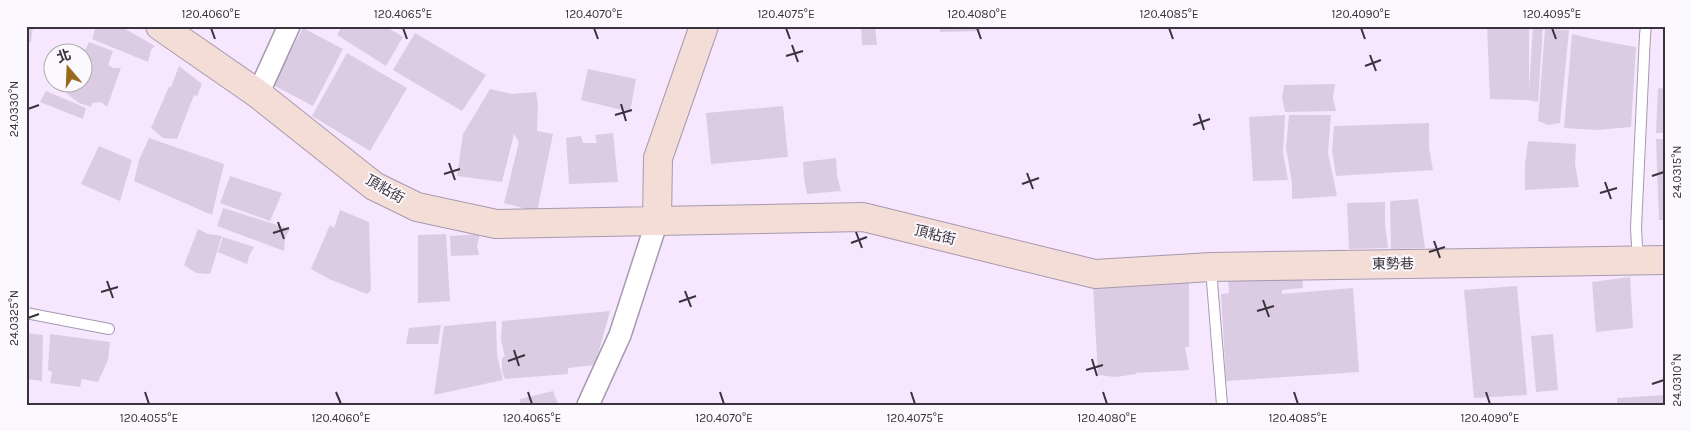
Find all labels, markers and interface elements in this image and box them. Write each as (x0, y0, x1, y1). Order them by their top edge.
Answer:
text: 120.4060°E (182, 7, 240, 21)
text: 120.4065°E (374, 7, 432, 21)
text: 120.4070°E (565, 7, 623, 21)
text: 120.4075°E (757, 7, 815, 21)
text: 120.4080°E (947, 7, 1007, 21)
text: 120.4085°E (1140, 7, 1199, 21)
text: 120.4090°E (1332, 7, 1390, 21)
text: 120.4095°E (1523, 7, 1581, 21)
north arrow (42, 42, 92, 92)
text: 北 (55, 46, 73, 66)
text: 24.0330°N (7, 81, 21, 137)
text: 24.0315°N (1670, 145, 1684, 199)
street label: 頂粘街 (363, 171, 407, 207)
street label: 頂粘街 (913, 222, 957, 248)
street label: 東勢巷 (1372, 255, 1414, 273)
text: 24.0325°N (7, 290, 21, 346)
text: 24.0310°N (1670, 353, 1684, 407)
text: 120.4055°E (120, 411, 178, 425)
text: 120.4060°E (312, 411, 370, 425)
text: 120.4065°E (503, 411, 561, 425)
text: 120.4070°E (695, 411, 753, 425)
text: 120.4075°E (886, 411, 944, 425)
text: 120.4080°E (1077, 411, 1137, 425)
text: 120.4085°E (1269, 411, 1328, 425)
text: 120.4090°E (1461, 411, 1519, 425)

